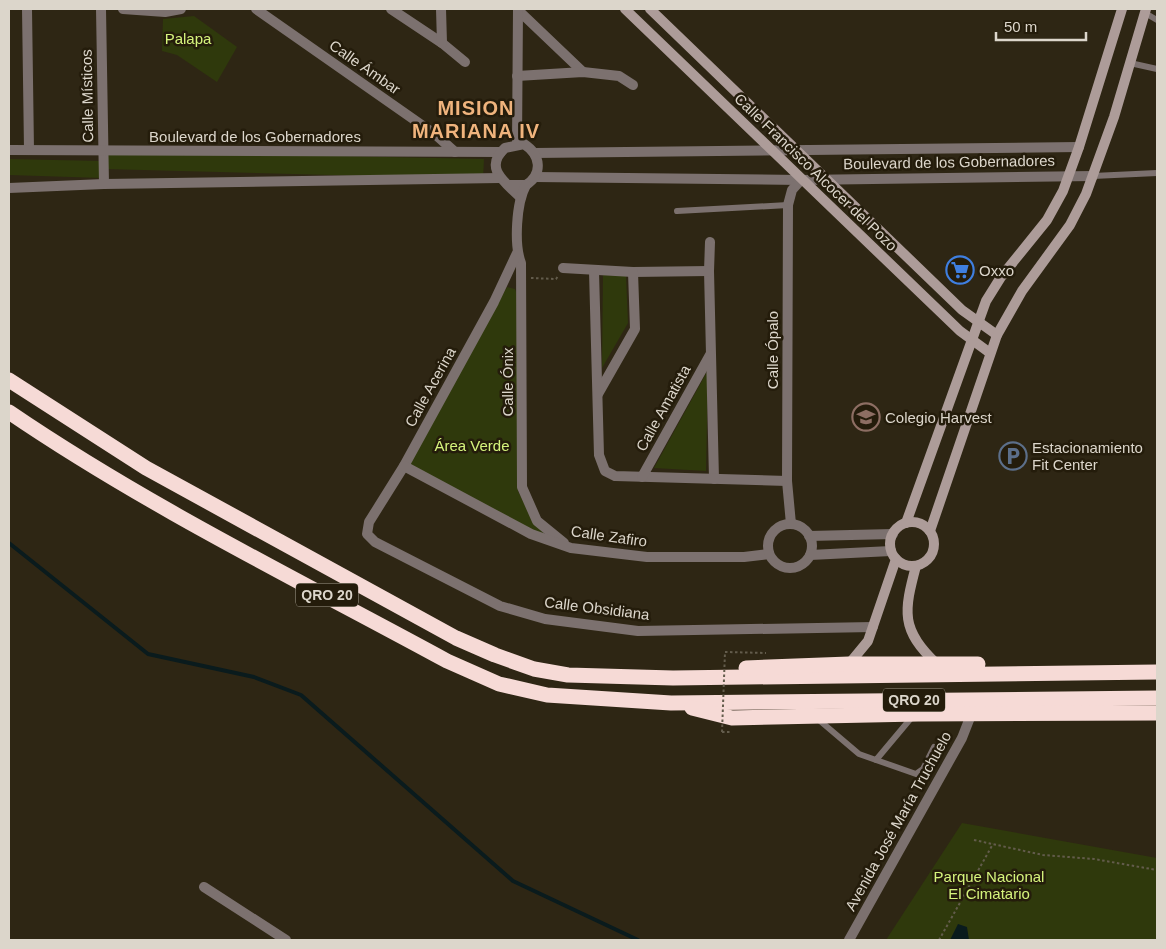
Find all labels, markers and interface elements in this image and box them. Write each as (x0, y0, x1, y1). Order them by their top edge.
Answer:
scale bar (996, 10, 1086, 42)
text: 50 m (1004, 18, 1037, 35)
park label: Palapa (165, 30, 212, 47)
street label: Calle Ámbar (326, 36, 404, 98)
street label: Calle Místicos (78, 49, 96, 143)
street label: Calle Francisco Alcocer del Pozo (731, 90, 901, 254)
district label: MISION MARIANA IV (412, 97, 540, 142)
street label: Boulevard de los Gobernadores (149, 128, 361, 145)
street label: Boulevard de los Gobernadores (843, 152, 1055, 172)
supermarket icon: Oxxo (945, 255, 975, 285)
place label: Oxxo (979, 262, 1014, 279)
street label: Calle Ópalo (764, 311, 781, 389)
street label: Calle Acerina (401, 344, 459, 430)
street label: Calle Ónix (499, 347, 516, 417)
street label: Calle Amatista (632, 361, 694, 454)
school or university icon: Colegio Harvest (851, 402, 881, 432)
place label: Colegio Harvest (885, 409, 993, 426)
park label: Área Verde (434, 437, 510, 454)
place label: Estacionamiento Fit Center (1032, 439, 1143, 473)
parking icon: Estacionamiento Fit Center (998, 441, 1028, 471)
street label: Calle Zafiro (570, 522, 648, 550)
road number: QRO 20 (296, 584, 358, 606)
street label: Calle Obsidiana (543, 593, 651, 623)
road number: QRO 20 (883, 688, 945, 712)
street label: Avenida José María Truchuelo (842, 728, 954, 914)
park label: Parque Nacional El Cimatario (934, 868, 1044, 902)

